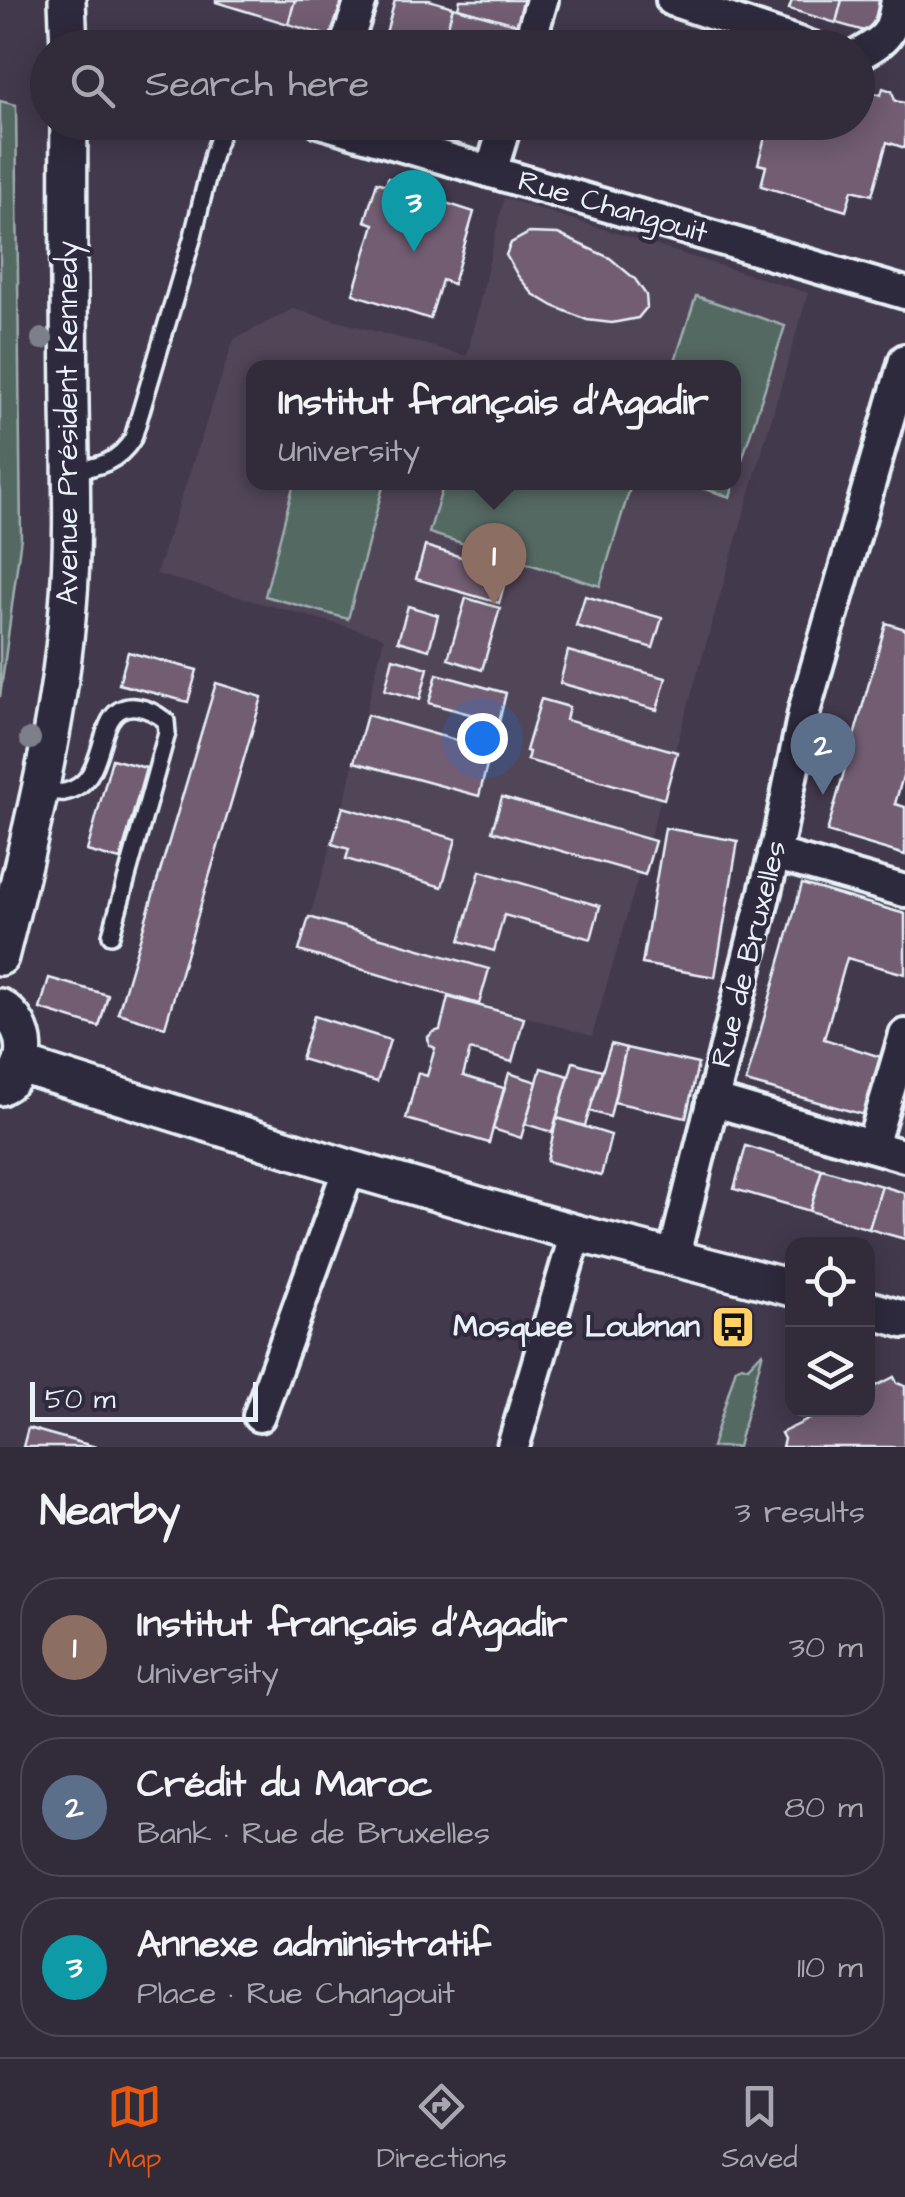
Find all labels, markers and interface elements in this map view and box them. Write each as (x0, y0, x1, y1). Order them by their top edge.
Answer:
search box (30, 30, 875, 140)
icon: search (65, 58, 120, 113)
text: Search here (145, 59, 369, 111)
street label: Rue Changouit (513, 160, 713, 255)
pin: 3 (382, 170, 446, 252)
street label: Avenue Président Kennedy (47, 241, 90, 605)
popup (246, 360, 741, 490)
text: Institut français d’Agadir (278, 377, 709, 429)
text: University (278, 429, 420, 474)
pin: 1 (462, 522, 526, 605)
pin: 2 (790, 712, 856, 795)
your location (457, 713, 508, 764)
street label: Rue de Bruxelles (700, 836, 798, 1072)
map controls (785, 1237, 875, 1417)
button: locate (785, 1237, 875, 1327)
bus stop icon: Mosquee Loubnan (710, 1304, 756, 1350)
place label: Mosquee Loubnan (453, 1306, 700, 1348)
button: layers (785, 1327, 875, 1417)
scale bar (30, 1377, 258, 1422)
text: 50 m (45, 1380, 116, 1419)
text: Nearby (40, 1483, 180, 1541)
text: 3 results (735, 1490, 865, 1535)
text: Institut français d’Agadir (137, 1599, 568, 1651)
text: 1 (72, 1625, 77, 1670)
text: 30 m (789, 1625, 863, 1670)
text: University (137, 1651, 279, 1696)
text: Crédit du Maroc (137, 1759, 432, 1811)
text: 2 (65, 1785, 84, 1830)
text: 80 m (784, 1785, 863, 1830)
text: Bank · Rue de Bruxelles (137, 1811, 490, 1856)
text: Annexe administratif (137, 1919, 491, 1971)
text: 3 (66, 1945, 83, 1990)
text: 110 m (797, 1945, 863, 1990)
text: Place · Rue Changouit (137, 1971, 455, 2016)
tab: Map (107, 2079, 162, 2178)
tab: Directions (377, 2079, 507, 2178)
tab: Saved (721, 2079, 798, 2178)

